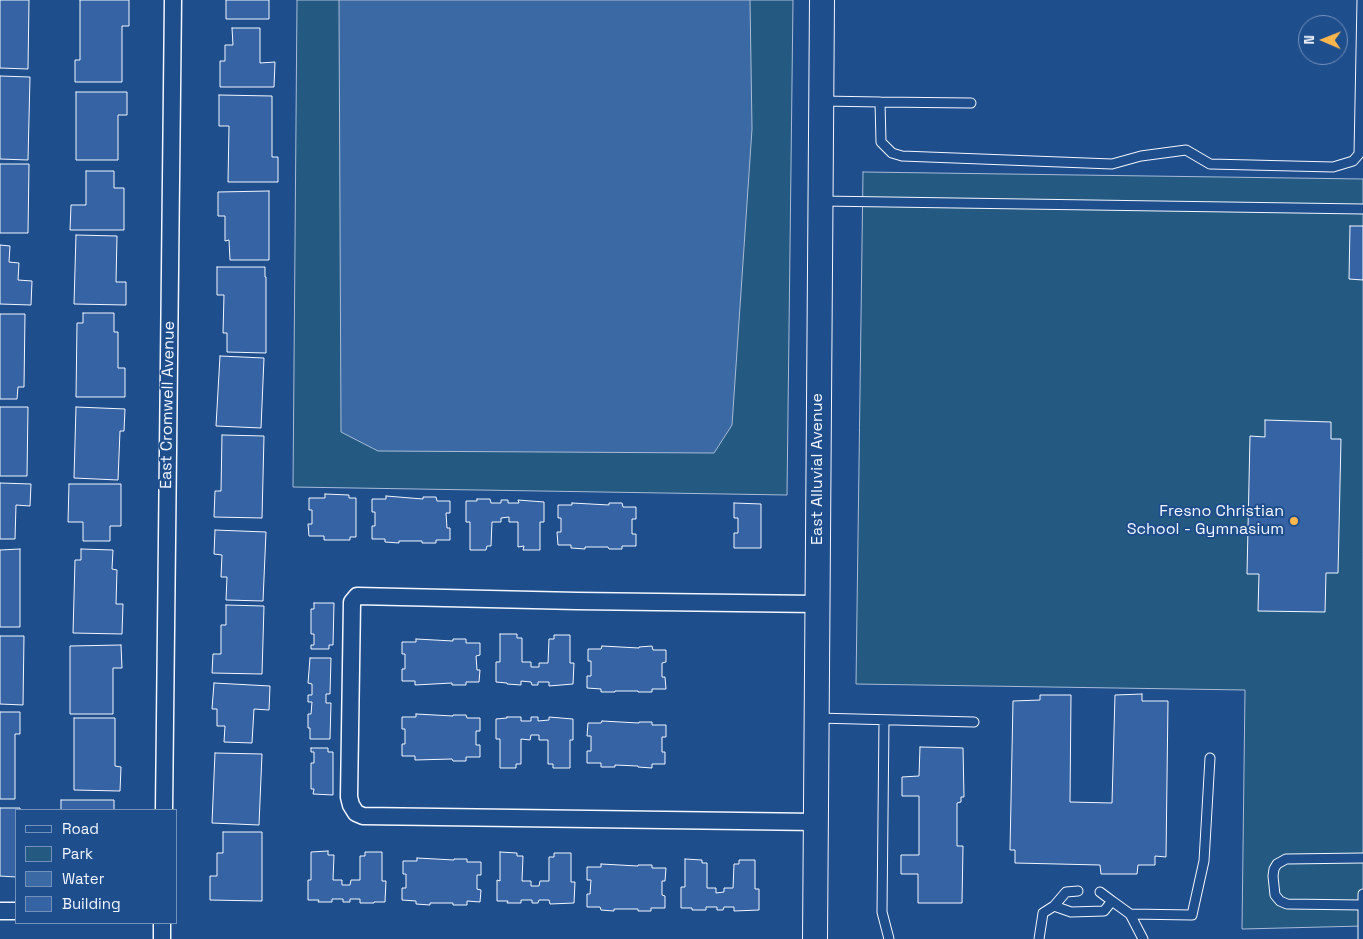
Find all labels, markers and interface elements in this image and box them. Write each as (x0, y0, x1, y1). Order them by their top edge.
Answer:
north arrow (1298, 15, 1348, 65)
text: N (1300, 35, 1318, 45)
street label: East Cromwell Avenue (157, 321, 179, 489)
street label: East Alluvial Avenue (808, 393, 828, 545)
place label: Fresno Christian School - Gymnasium (1127, 502, 1284, 540)
marker: Fresno Christian School - Gymnasium (1288, 515, 1300, 527)
legend (15, 809, 178, 924)
text: Road (62, 819, 99, 838)
text: Park (62, 844, 93, 863)
text: Water (62, 869, 104, 888)
text: Building (62, 894, 121, 913)

